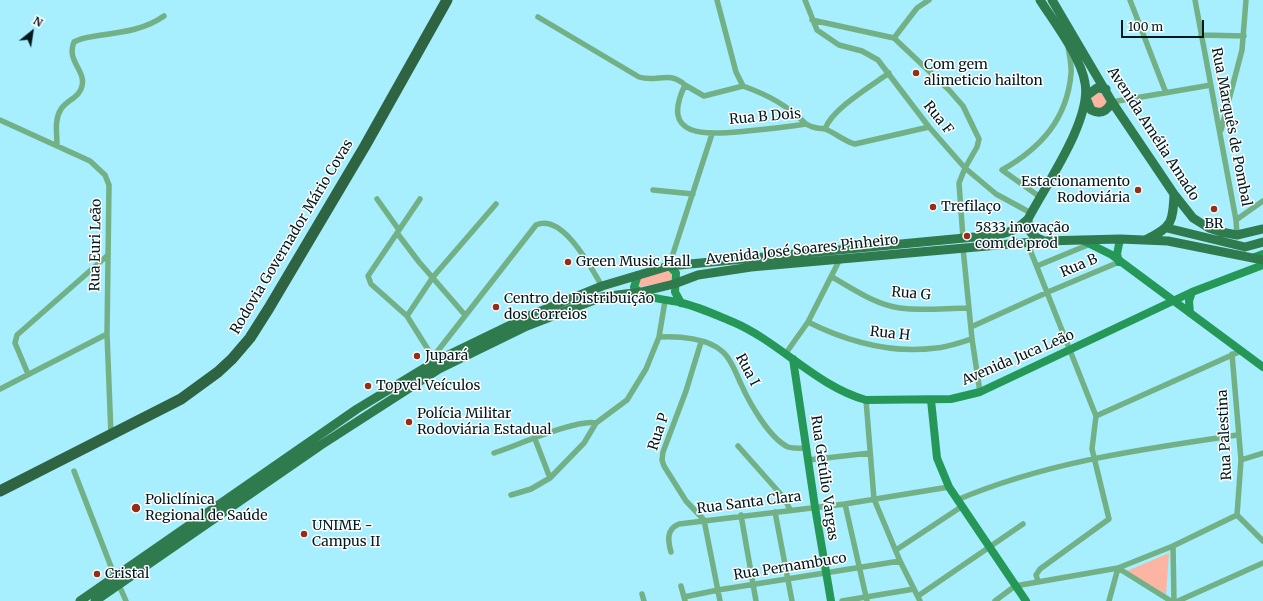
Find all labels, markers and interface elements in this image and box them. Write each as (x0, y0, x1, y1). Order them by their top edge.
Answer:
north arrow (12, 12, 52, 52)
scale bar (1123, 12, 1206, 38)
text: N (31, 13, 45, 30)
text: 100 m (1128, 19, 1163, 34)
street label: Rua Marquês de Pombal (1207, 46, 1255, 208)
place label: Com gem alimeticio hailton (924, 57, 1043, 90)
street label: Avenida Amélia Amado (1103, 64, 1203, 204)
marker: Com gem alimeticio hailton (911, 68, 921, 78)
street label: Rua F (920, 98, 956, 138)
street label: Rua B Dois (728, 105, 802, 129)
street label: Rodovia Governador Mário Covas (227, 137, 357, 337)
place label: Estacionamento Rodoviária (1021, 174, 1130, 206)
marker: Estacionamento Rodoviária (1133, 185, 1143, 195)
street label: Rua Euri Leão (87, 199, 105, 291)
place label: Trefilaço (941, 199, 1001, 215)
marker: Trefilaço (928, 202, 938, 212)
marker: BR (1209, 204, 1219, 214)
place label: BR (1205, 216, 1223, 232)
place label: 5833 inovação com de prod (975, 220, 1070, 252)
marker: 5833 inovação com de prod (962, 231, 972, 241)
street label: Avenida José Soares Pinheiro (705, 232, 899, 268)
street label: Rua B (1058, 251, 1100, 281)
place label: Green Music Hall (576, 254, 691, 270)
marker: Green Music Hall (563, 257, 573, 267)
street label: Rua G (891, 284, 931, 304)
place label: Centro de Distribuição dos Correios (504, 291, 654, 324)
marker: Centro de Distribuição dos Correios (491, 302, 501, 312)
street label: Rua H (869, 324, 911, 344)
street label: Avenida Juca Leão (959, 327, 1077, 389)
place label: Jupará (425, 348, 468, 364)
marker: Jupará (412, 351, 422, 361)
street label: Rua I (732, 351, 762, 389)
place label: Topvel Veículos (376, 378, 480, 394)
marker: Topvel Veículos (363, 381, 373, 391)
street label: Rua Palestina (1214, 389, 1236, 481)
place label: Polícia Militar Rodoviária Estadual (417, 406, 552, 438)
street label: Rua P (645, 411, 673, 453)
street label: Rua Getúlio Vargas (807, 414, 841, 542)
marker: Polícia Militar Rodoviária Estadual (404, 417, 414, 427)
street label: Rua Santa Clara (696, 488, 802, 518)
place label: Policlínica Regional de Saúde (145, 492, 267, 524)
marker: Policlínica Regional de Saúde (130, 502, 142, 514)
place label: UNIME - Campus II (312, 518, 380, 550)
marker: UNIME - Campus II (299, 529, 309, 539)
street label: Rua Pernambuco (732, 550, 848, 584)
place label: Cristal (105, 566, 149, 582)
marker: Cristal (92, 569, 102, 579)

